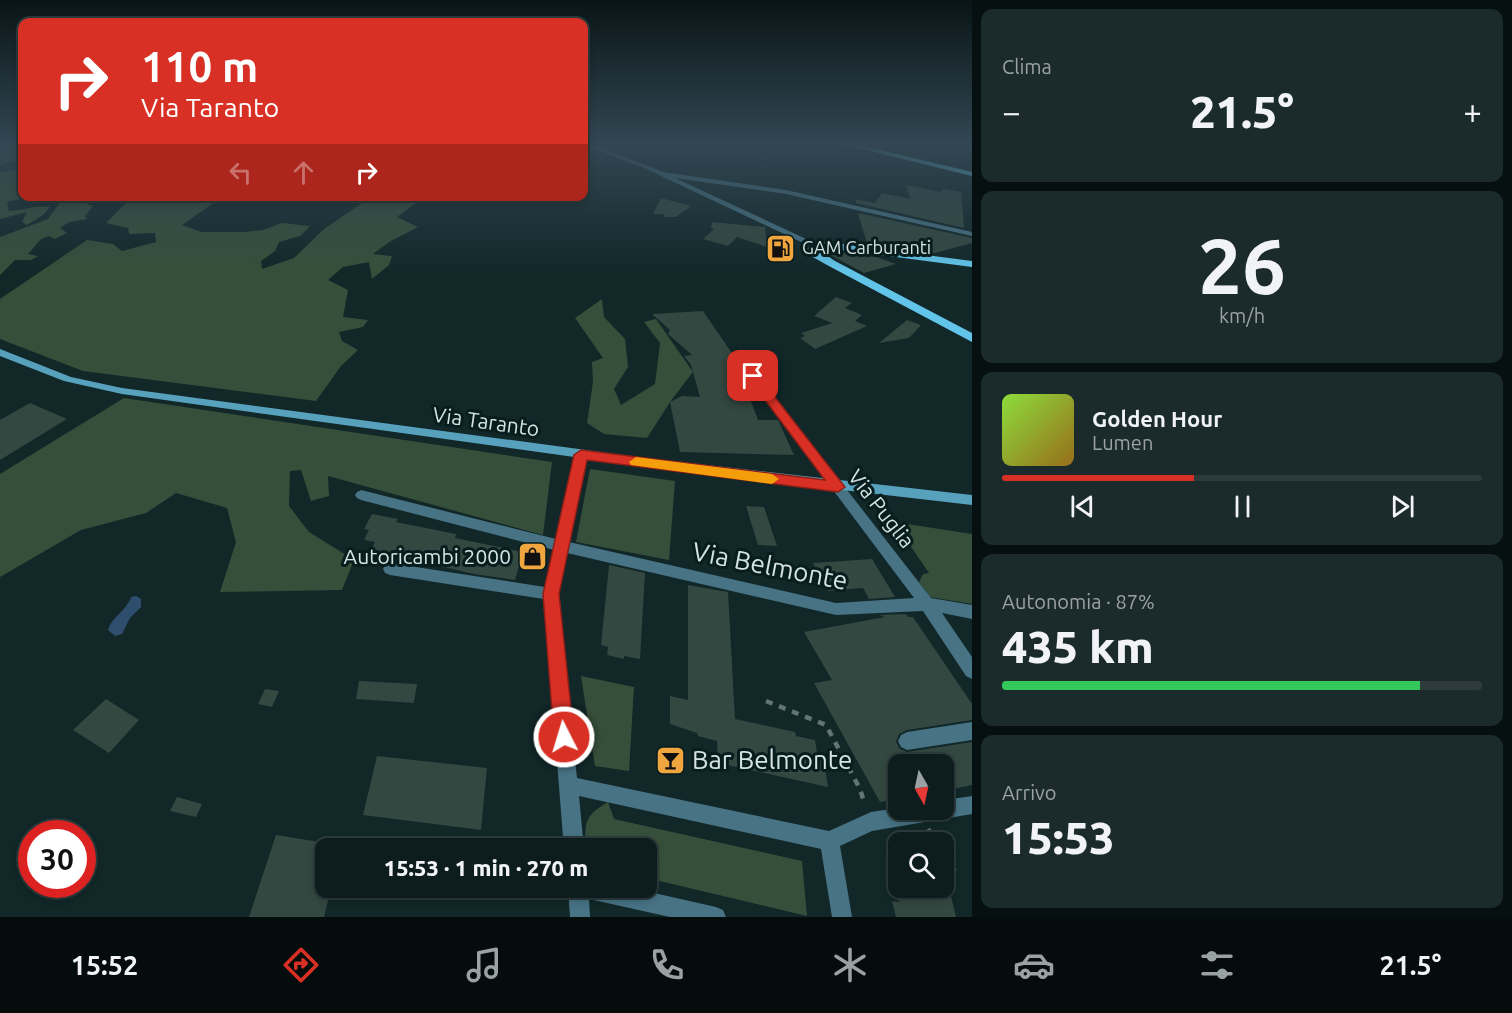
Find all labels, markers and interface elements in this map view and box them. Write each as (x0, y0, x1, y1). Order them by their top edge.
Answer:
icon: right (42, 42, 120, 120)
text: 110 m (141, 43, 258, 90)
text: Clima (1002, 55, 1052, 78)
text: 21.5° (1190, 86, 1294, 137)
text: Via Taranto (141, 92, 279, 122)
text: − (1002, 93, 1021, 130)
text: + (1463, 93, 1482, 130)
icon: left (224, 156, 257, 189)
icon: ahead (287, 156, 320, 189)
icon: right (350, 156, 383, 189)
text: 26 (1198, 221, 1286, 309)
fuel station icon: GAM Carburanti (765, 232, 797, 264)
place label: GAM Carburanti (802, 237, 931, 257)
text: km/h (1219, 304, 1265, 327)
pin (727, 350, 778, 401)
icon: arrive (736, 359, 769, 392)
street label: Via Taranto (431, 402, 541, 440)
text: Golden Hour (1092, 406, 1222, 431)
text: Lumen (1092, 431, 1153, 454)
street label: Via Puglia (844, 464, 920, 552)
icon: previous (1066, 490, 1099, 523)
icon: pause (1226, 490, 1259, 523)
icon: next (1386, 490, 1419, 523)
street label: Via Belmonte (690, 536, 850, 595)
shop icon: Autoricambi 2000 (516, 541, 548, 573)
place label: Autoricambi 2000 (344, 544, 511, 568)
text: Autonomia · 87% (1002, 590, 1155, 613)
text: 435 km (1002, 621, 1154, 672)
position arrow (532, 705, 596, 769)
bar icon: Bar Belmonte (655, 744, 687, 776)
place label: Bar Belmonte (692, 745, 852, 774)
north arrow (888, 754, 954, 820)
map controls (888, 754, 954, 898)
text: Arrivo (1002, 781, 1056, 804)
text: 15:53 (1002, 812, 1115, 863)
speed limit sign: 30 (18, 820, 96, 898)
button: search (888, 832, 954, 898)
text: 15:53 · 1 min · 270 m (384, 855, 588, 880)
icon: directions (280, 944, 322, 986)
icon: music (463, 944, 505, 986)
icon: phone (646, 944, 688, 986)
icon: climate (829, 944, 871, 986)
icon: car (1013, 944, 1055, 986)
icon: filters (1196, 944, 1238, 986)
text: 15:52 (71, 950, 138, 980)
text: 21.5° (1379, 950, 1441, 980)

